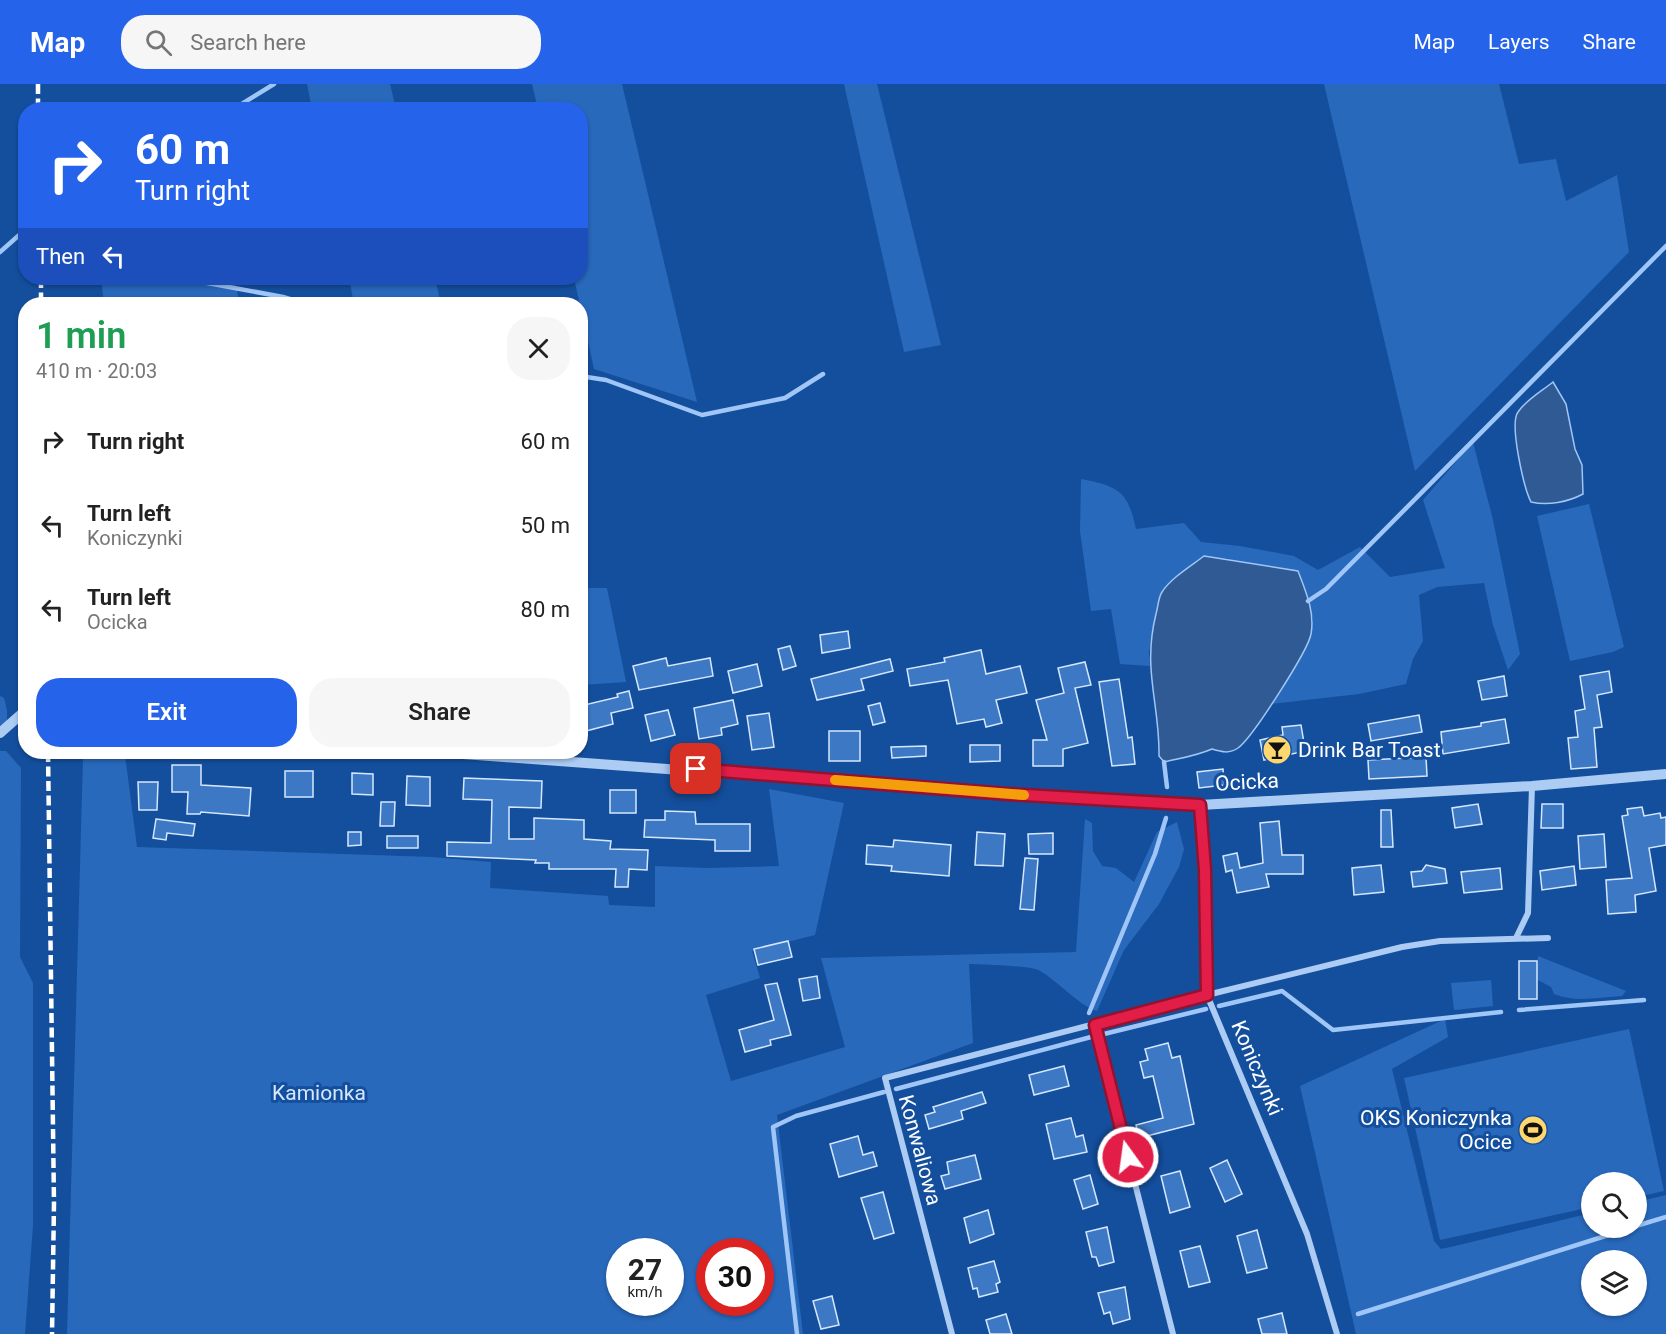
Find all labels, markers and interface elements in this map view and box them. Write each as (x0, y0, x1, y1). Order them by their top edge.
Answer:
search box (121, 15, 541, 69)
text: Map (30, 26, 85, 59)
icon: search (142, 26, 175, 59)
text: Search here (190, 30, 306, 55)
text: Map (1413, 30, 1455, 54)
text: Layers (1488, 30, 1549, 54)
text: Share (1582, 30, 1636, 54)
text: 60 m (135, 125, 230, 174)
icon: right (36, 126, 114, 204)
text: Turn right (135, 175, 250, 207)
icon: left (97, 240, 130, 273)
text: Then (36, 244, 85, 269)
text: 1 min (36, 315, 126, 357)
button: close (507, 317, 570, 380)
text: 410 m · 20:03 (36, 359, 157, 383)
icon: right (36, 425, 69, 458)
text: Turn right (87, 429, 184, 454)
text: 60 m (521, 429, 570, 454)
text: Turn left (87, 501, 171, 526)
icon: left (36, 509, 69, 542)
text: 50 m (521, 513, 570, 538)
text: Koniczynki (87, 526, 183, 550)
text: Turn left (87, 585, 171, 610)
icon: left (36, 593, 69, 626)
text: 80 m (521, 597, 570, 622)
text: Ocicka (87, 610, 148, 634)
button: Exit (36, 678, 297, 747)
button: Share (309, 678, 570, 747)
bar icon: Drink Bar Toast (1261, 734, 1293, 766)
place label: Drink Bar Toast (1298, 738, 1441, 762)
pin (670, 743, 721, 794)
icon: arrive (679, 752, 712, 785)
street label: Ocicka (1215, 768, 1279, 796)
street label: Koniczynki (1226, 1017, 1288, 1119)
park label: Kamionka (272, 1081, 366, 1105)
street label: Konwaliowa (894, 1092, 946, 1208)
place label: OKS Koniczynka Ocice (1360, 1106, 1512, 1154)
sports icon: OKS Koniczynka Ocice (1517, 1114, 1549, 1146)
position arrow (1096, 1125, 1160, 1189)
map controls (1581, 1172, 1647, 1316)
button: search (1581, 1172, 1647, 1238)
speed limit sign: 30 (696, 1238, 774, 1316)
button: layers (1581, 1250, 1647, 1316)
text: 27 (628, 1252, 662, 1287)
text: km/h (627, 1283, 663, 1301)

